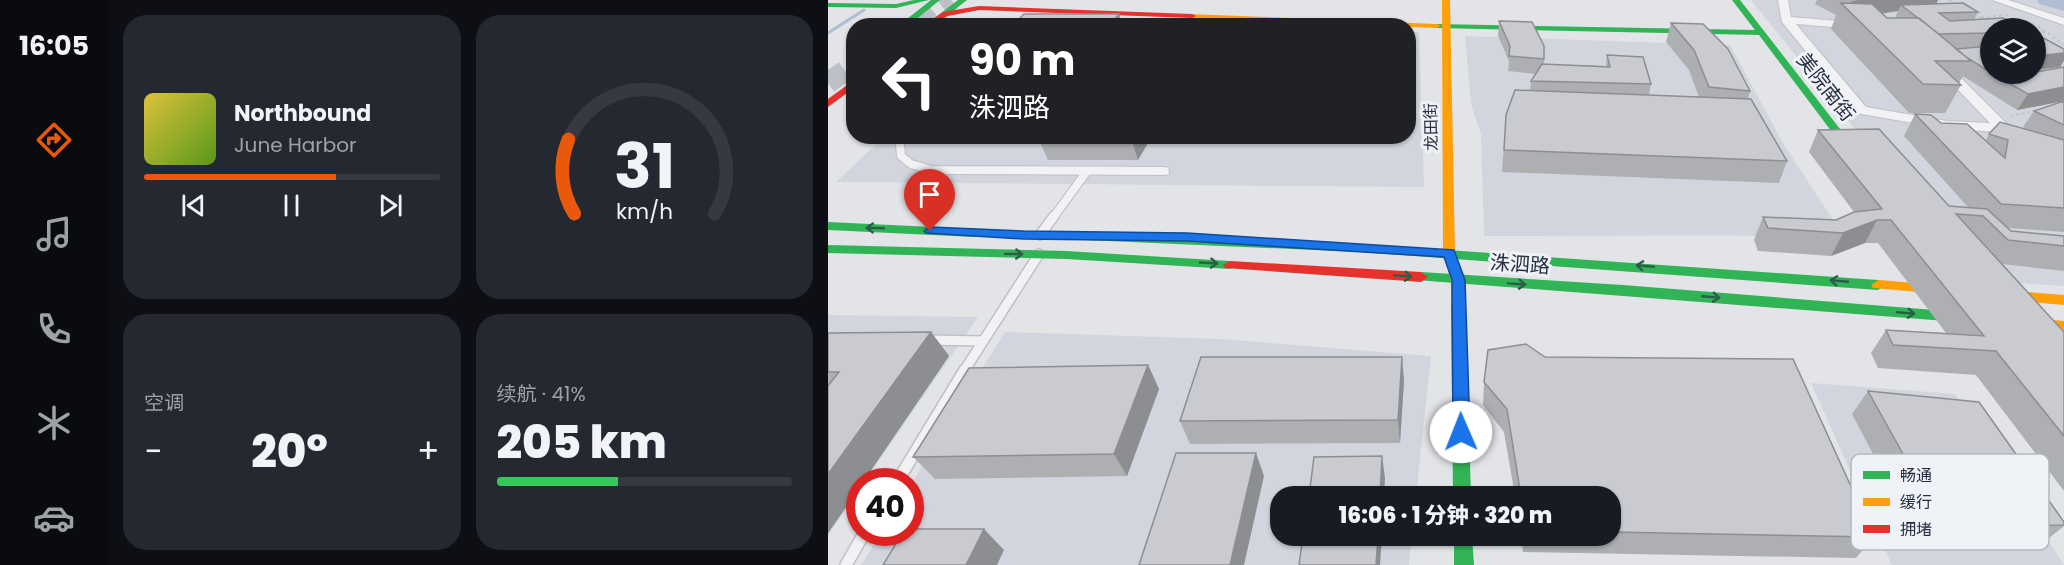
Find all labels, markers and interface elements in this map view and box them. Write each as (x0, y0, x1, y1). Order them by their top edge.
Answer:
map controls (1980, 18, 2046, 84)
button: layers (1980, 18, 2046, 84)
text: 16:05 (19, 27, 89, 64)
text: 90 m (969, 31, 1076, 90)
icon: left (870, 42, 948, 120)
street label: 美院南街 (1790, 47, 1862, 127)
text: 洙泗路 (969, 89, 1050, 126)
text: Northbound (234, 98, 371, 129)
street label: 龙田街 (1419, 103, 1443, 151)
icon: directions (33, 119, 75, 161)
text: 31 (614, 122, 675, 210)
text: June Harbor (234, 131, 357, 159)
pin (904, 169, 955, 231)
icon: arrive (913, 178, 946, 211)
icon: previous (177, 189, 210, 222)
icon: pause (275, 189, 308, 222)
icon: next (374, 189, 407, 222)
text: km/h (616, 197, 673, 228)
icon: music (33, 213, 75, 255)
one-way arrow (865, 223, 885, 234)
one-way arrow (1004, 248, 1024, 259)
street label: 洙泗路 (1489, 248, 1551, 280)
one-way arrow (1198, 258, 1218, 269)
one-way arrow (1636, 260, 1656, 271)
one-way arrow (1393, 271, 1413, 282)
one-way arrow (1830, 276, 1850, 287)
one-way arrow (1506, 278, 1526, 289)
one-way arrow (1701, 292, 1721, 303)
icon: phone (33, 308, 75, 350)
one-way arrow (1895, 308, 1915, 319)
text: 续航 · 41% (497, 380, 586, 408)
text: 空调 (144, 389, 184, 417)
position arrow (1429, 400, 1493, 464)
icon: climate (33, 402, 75, 444)
text: 205 km (497, 411, 667, 474)
text: 20° (251, 420, 328, 483)
text: − (144, 428, 162, 475)
text: + (417, 428, 439, 475)
legend (1851, 454, 2049, 550)
text: 畅通 (1900, 464, 1932, 487)
speed limit sign: 40 (846, 468, 924, 546)
text: 缓行 (1900, 491, 1932, 514)
icon: car (33, 497, 75, 539)
text: 16:06 · 1 分钟 · 320 m (1339, 500, 1552, 531)
text: 拥堵 (1900, 518, 1932, 541)

